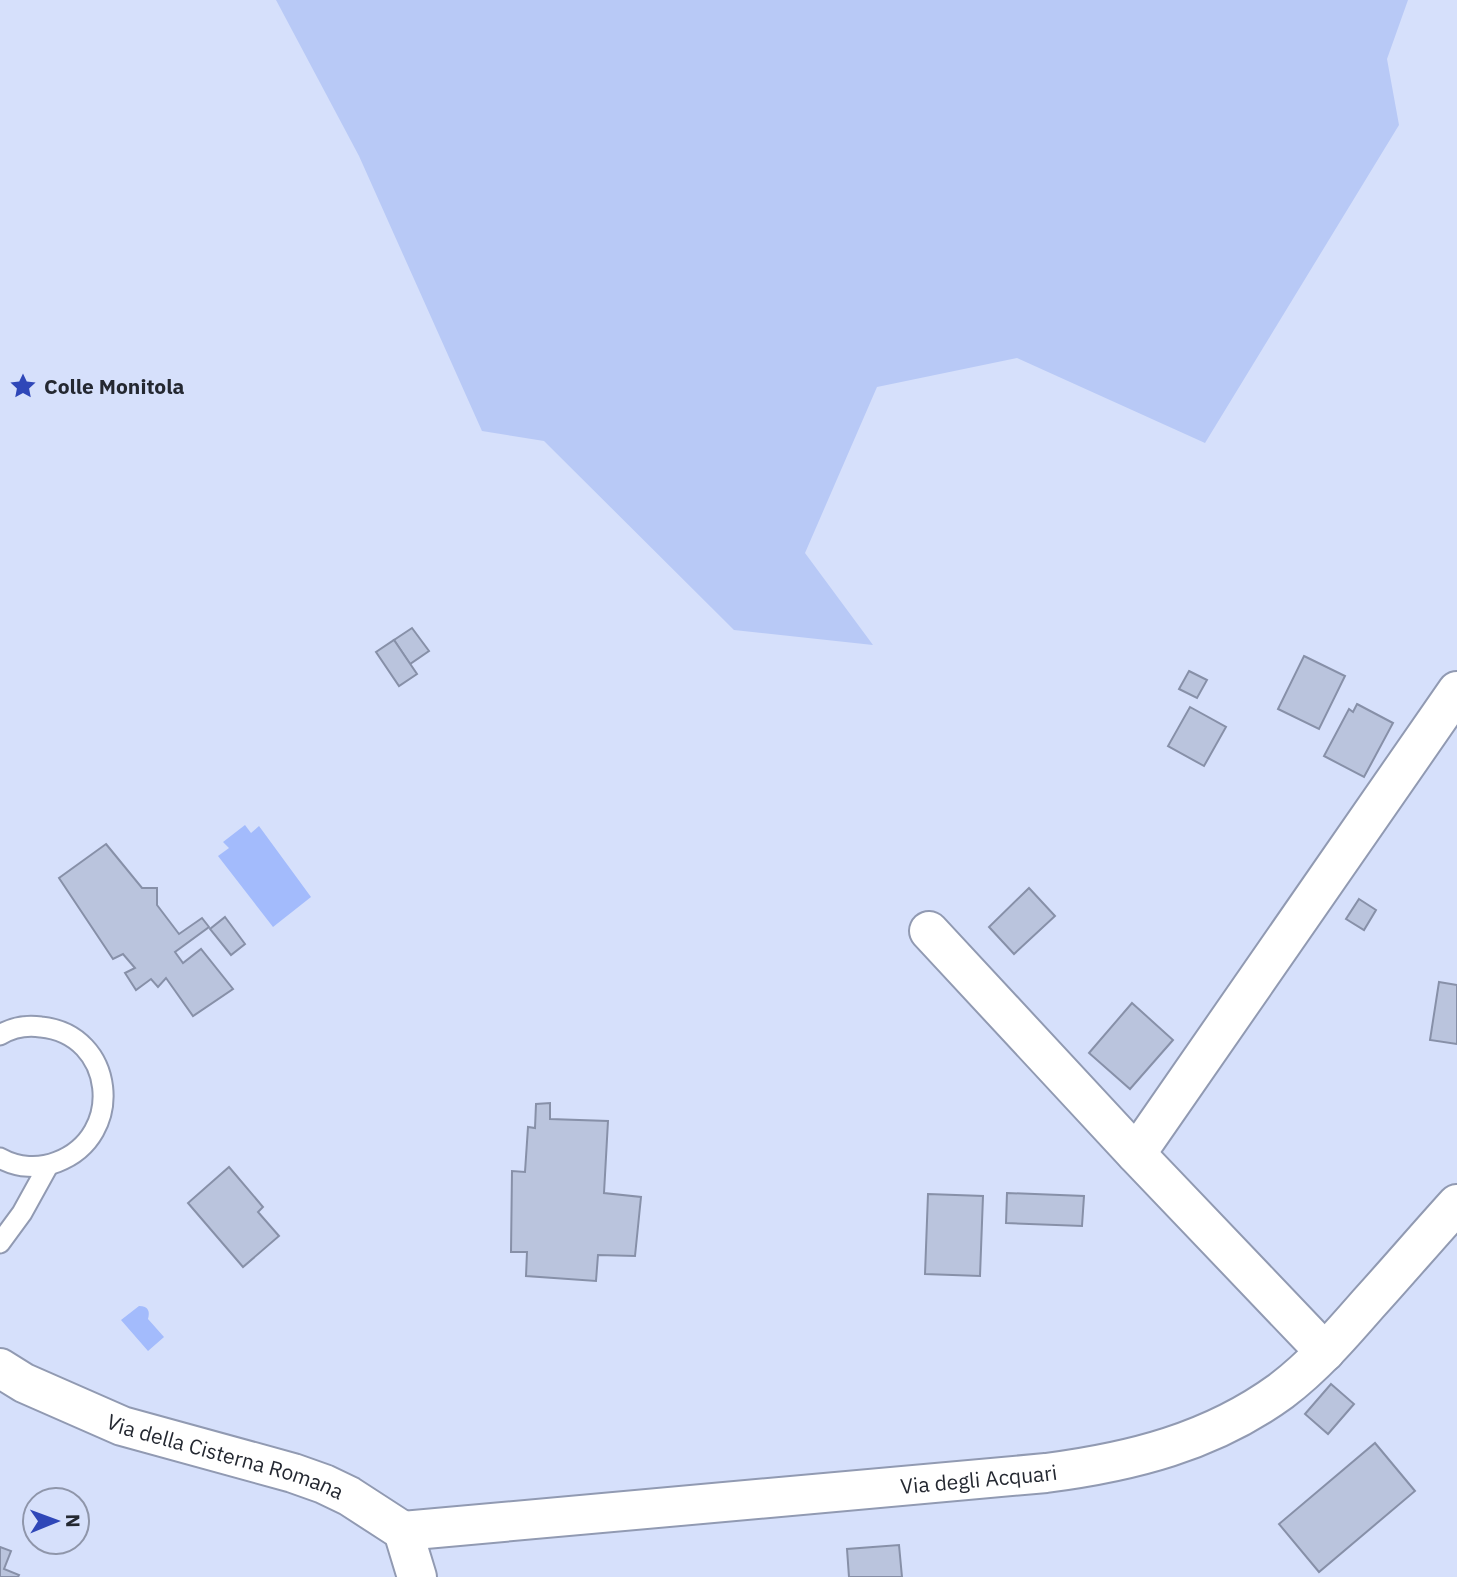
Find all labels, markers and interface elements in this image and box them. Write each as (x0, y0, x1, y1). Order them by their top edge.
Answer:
place icon: Colle Monitola (8, 371, 38, 401)
place label: Colle Monitola (44, 372, 185, 400)
street label: Via della Cisterna Romana (102, 1407, 349, 1505)
street label: Via degli Acquari (899, 1458, 1059, 1500)
north arrow (21, 1486, 91, 1556)
text: N (61, 1514, 85, 1528)

